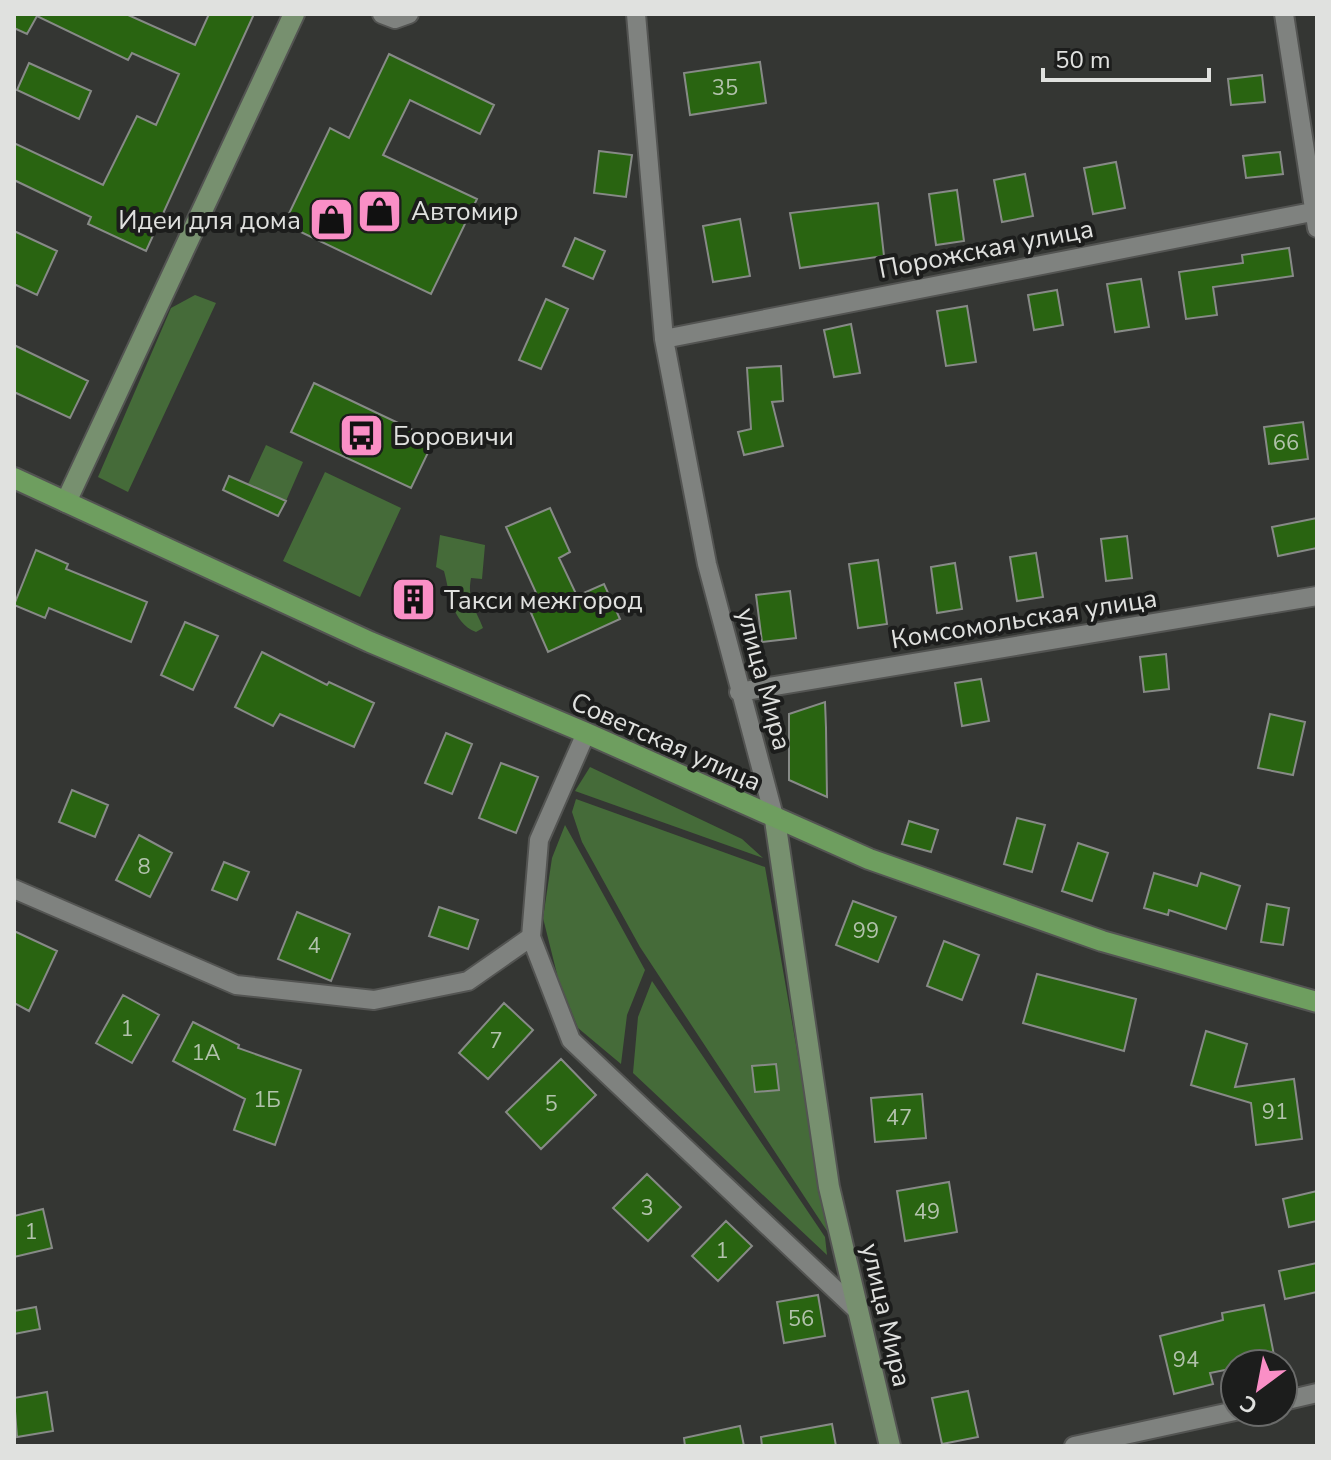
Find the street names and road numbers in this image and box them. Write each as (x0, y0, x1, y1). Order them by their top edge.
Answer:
street label: Порожская улица (876, 211, 1096, 287)
street label: Комсомольская улица (888, 581, 1160, 657)
street label: улица Мира (728, 604, 800, 754)
street label: Советская улица (565, 684, 767, 800)
street label: улица Мира (853, 1240, 919, 1390)

